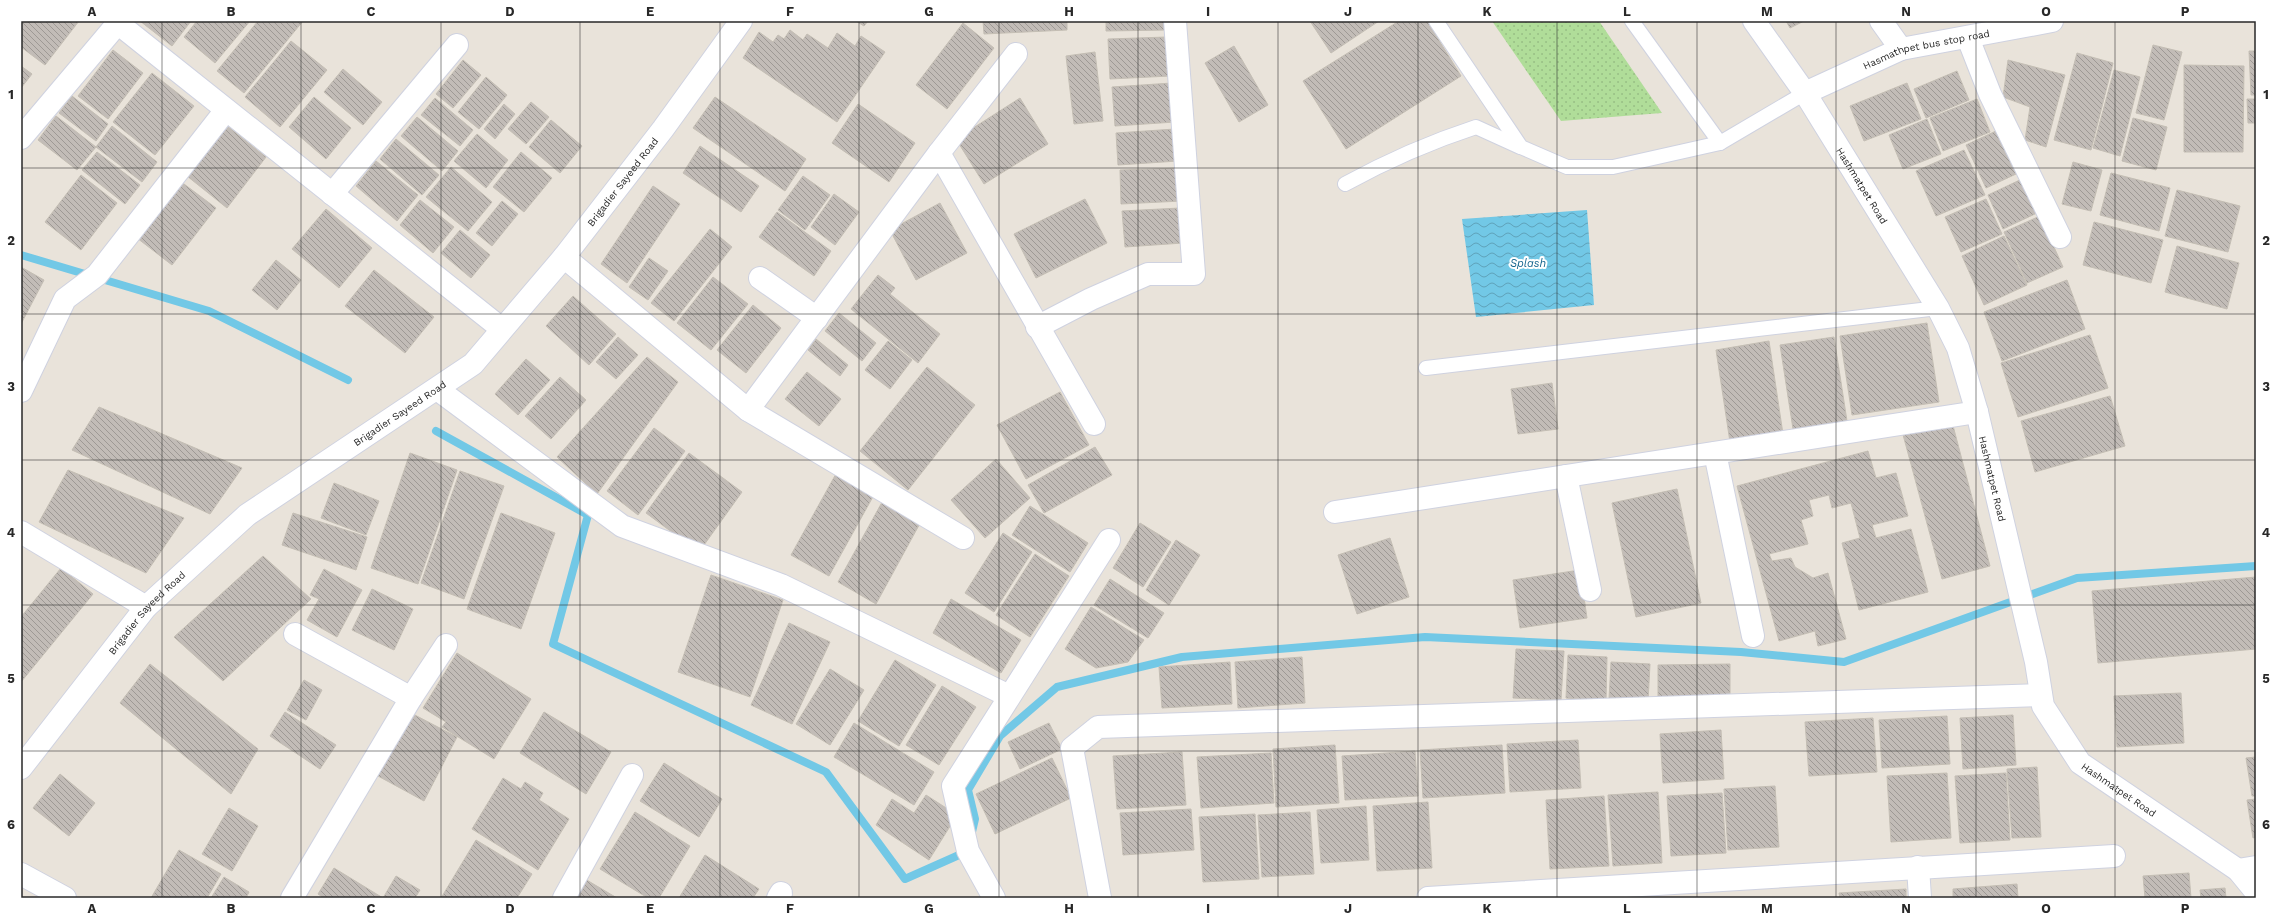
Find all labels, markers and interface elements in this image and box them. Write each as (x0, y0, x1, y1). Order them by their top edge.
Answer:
text: A (88, 4, 97, 19)
text: B (227, 4, 236, 19)
text: C (367, 4, 376, 19)
text: D (505, 4, 515, 19)
text: E (646, 4, 654, 19)
text: F (786, 4, 794, 19)
text: G (924, 4, 934, 19)
text: H (1064, 4, 1074, 19)
text: I (1206, 4, 1210, 19)
text: J (1344, 4, 1352, 19)
text: K (1482, 4, 1492, 19)
text: L (1623, 4, 1631, 19)
text: M (1761, 4, 1773, 19)
text: N (1901, 4, 1911, 19)
text: O (2041, 4, 2051, 19)
text: P (2181, 4, 2190, 19)
street label: Hasmathpet bus stop road (1861, 27, 1991, 71)
text: 1 (8, 87, 14, 102)
text: 1 (2263, 87, 2269, 102)
street label: Brigadier Sayeed Road (585, 135, 660, 228)
street label: Hashmatpet Road (1834, 145, 1890, 226)
text: 2 (7, 233, 15, 248)
text: 2 (2262, 233, 2270, 248)
water label: Splash (1510, 257, 1546, 270)
street label: Brigadier Sayeed Road (351, 378, 448, 448)
text: 3 (7, 379, 15, 394)
text: 3 (2262, 379, 2270, 394)
street label: Hashmatpet Road (1977, 435, 2008, 523)
text: 4 (7, 525, 16, 540)
text: 4 (2262, 525, 2271, 540)
street label: Brigadier Sayeed Road (106, 569, 187, 656)
text: 5 (7, 671, 15, 686)
text: 5 (2262, 671, 2270, 686)
street label: Hashmatpet Road (2080, 760, 2158, 819)
text: 6 (7, 817, 15, 832)
text: 6 (2262, 817, 2270, 832)
text: A (88, 901, 97, 916)
text: B (227, 901, 236, 916)
text: C (367, 901, 376, 916)
text: D (505, 901, 515, 916)
text: E (646, 901, 654, 916)
text: F (786, 901, 794, 916)
text: G (924, 901, 934, 916)
text: H (1064, 901, 1074, 916)
text: I (1206, 901, 1210, 916)
text: J (1344, 901, 1352, 916)
text: K (1482, 901, 1492, 916)
text: L (1623, 901, 1631, 916)
text: M (1761, 901, 1773, 916)
text: N (1901, 901, 1911, 916)
text: O (2041, 901, 2051, 916)
text: P (2181, 901, 2190, 916)

